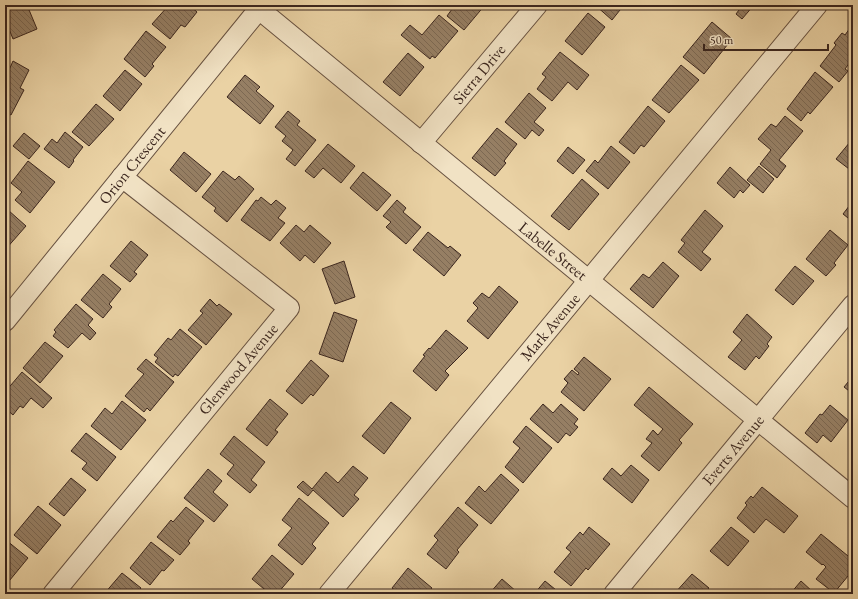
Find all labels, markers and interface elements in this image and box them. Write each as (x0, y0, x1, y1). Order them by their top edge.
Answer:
scale bar (704, 26, 828, 52)
text: 50 m (710, 32, 734, 48)
street label: Sierra Drive (448, 40, 510, 108)
street label: Orion Crescent (94, 121, 170, 209)
street label: Labelle Street (514, 217, 592, 285)
street label: Mark Avenue (515, 289, 585, 365)
street label: Glenwood Avenue (194, 319, 282, 419)
street label: Everts Avenue (697, 410, 769, 490)

